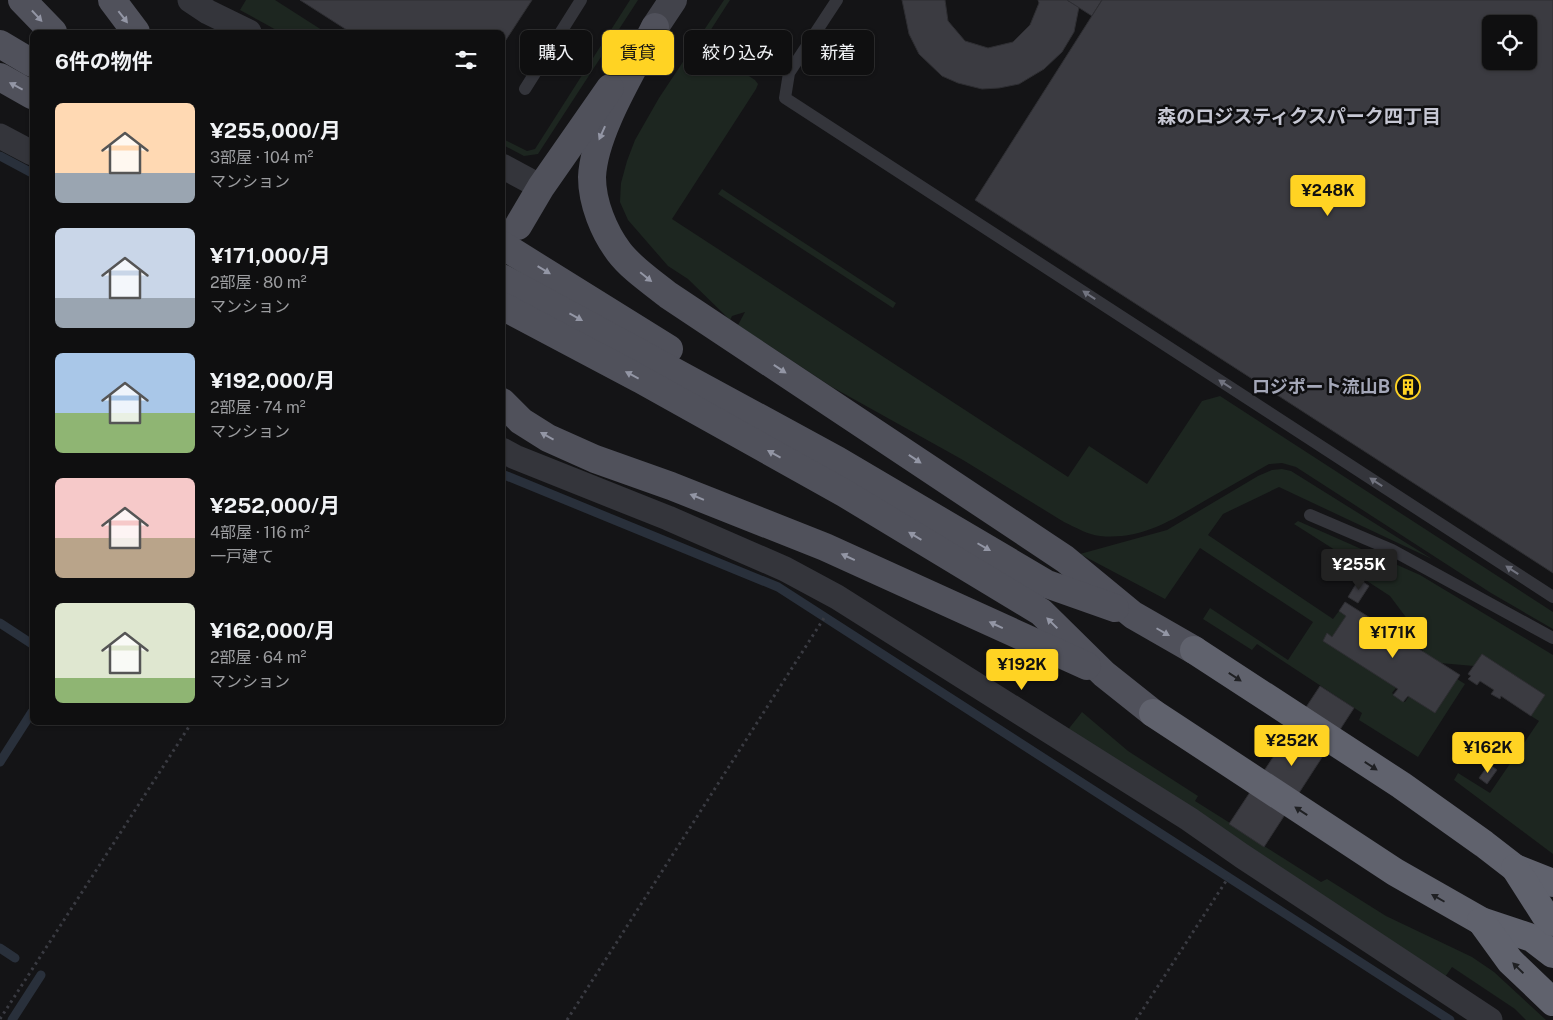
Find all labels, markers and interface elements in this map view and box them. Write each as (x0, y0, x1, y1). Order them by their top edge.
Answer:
one-way arrow (31, 10, 43, 22)
one-way arrow (118, 10, 129, 23)
map controls (1482, 15, 1537, 70)
button: locate (1482, 15, 1537, 70)
chip: 購入 (520, 30, 592, 75)
chip: 賃貸 (602, 30, 674, 75)
chip: 絞り込み (684, 30, 792, 75)
chip: 新着 (802, 30, 874, 75)
icon: filters (452, 46, 480, 74)
text: 6件の物件 (55, 49, 153, 74)
one-way arrow (9, 82, 24, 90)
district label: 森のロジスティクスパーク四丁目 (1157, 105, 1441, 127)
text: ¥255,000/月 (210, 118, 341, 143)
icon: home (95, 123, 155, 183)
one-way arrow (598, 126, 606, 140)
text: 3部屋 · 104 m² (210, 148, 313, 167)
text: マンション (210, 172, 290, 191)
pin: ¥248K (1293, 174, 1363, 217)
text: ¥248K (1301, 181, 1355, 200)
text: ¥171,000/月 (210, 243, 330, 268)
icon: home (95, 248, 155, 308)
one-way arrow (538, 266, 551, 275)
one-way arrow (639, 272, 653, 282)
text: 2部屋 · 80 m² (210, 273, 307, 292)
one-way arrow (1082, 290, 1096, 300)
text: マンション (210, 297, 290, 316)
one-way arrow (570, 313, 583, 322)
one-way arrow (773, 364, 786, 374)
text: ¥192,000/月 (210, 368, 335, 393)
one-way arrow (625, 371, 640, 379)
icon: home (95, 373, 155, 433)
building icon: ロジポート流山B (1395, 374, 1421, 400)
place label: ロジポート流山B (1252, 376, 1390, 397)
one-way arrow (1218, 379, 1232, 388)
text: 2部屋 · 74 m² (210, 398, 306, 417)
text: マンション (210, 422, 290, 441)
one-way arrow (540, 432, 553, 441)
one-way arrow (767, 450, 782, 458)
one-way arrow (908, 454, 922, 464)
one-way arrow (1369, 477, 1383, 487)
one-way arrow (690, 492, 704, 500)
text: ¥252,000/月 (210, 493, 340, 518)
icon: home (95, 498, 155, 558)
text: 4部屋 · 116 m² (210, 523, 310, 542)
one-way arrow (908, 531, 921, 540)
one-way arrow (977, 543, 992, 551)
text: 一戸建て (210, 547, 274, 566)
pin: ¥255K (1324, 548, 1394, 591)
one-way arrow (841, 553, 855, 561)
text: ¥255K (1332, 555, 1386, 574)
one-way arrow (1505, 566, 1519, 575)
pin: ¥171K (1358, 616, 1428, 659)
one-way arrow (1046, 617, 1058, 629)
text: ¥162,000/月 (210, 618, 335, 643)
one-way arrow (989, 621, 1003, 629)
icon: home (95, 623, 155, 683)
text: ¥171K (1370, 623, 1416, 642)
one-way arrow (1157, 628, 1170, 637)
text: 2部屋 · 64 m² (210, 648, 306, 667)
pin: ¥192K (987, 648, 1057, 691)
text: ¥192K (997, 655, 1047, 674)
text: マンション (210, 672, 290, 691)
one-way arrow (1228, 672, 1241, 682)
pin: ¥252K (1257, 724, 1327, 767)
text: ¥252K (1265, 731, 1319, 750)
pin: ¥162K (1453, 732, 1523, 774)
text: ¥162K (1463, 738, 1513, 757)
one-way arrow (1364, 761, 1378, 770)
one-way arrow (1294, 806, 1308, 815)
one-way arrow (1432, 893, 1445, 902)
one-way arrow (1512, 962, 1524, 974)

